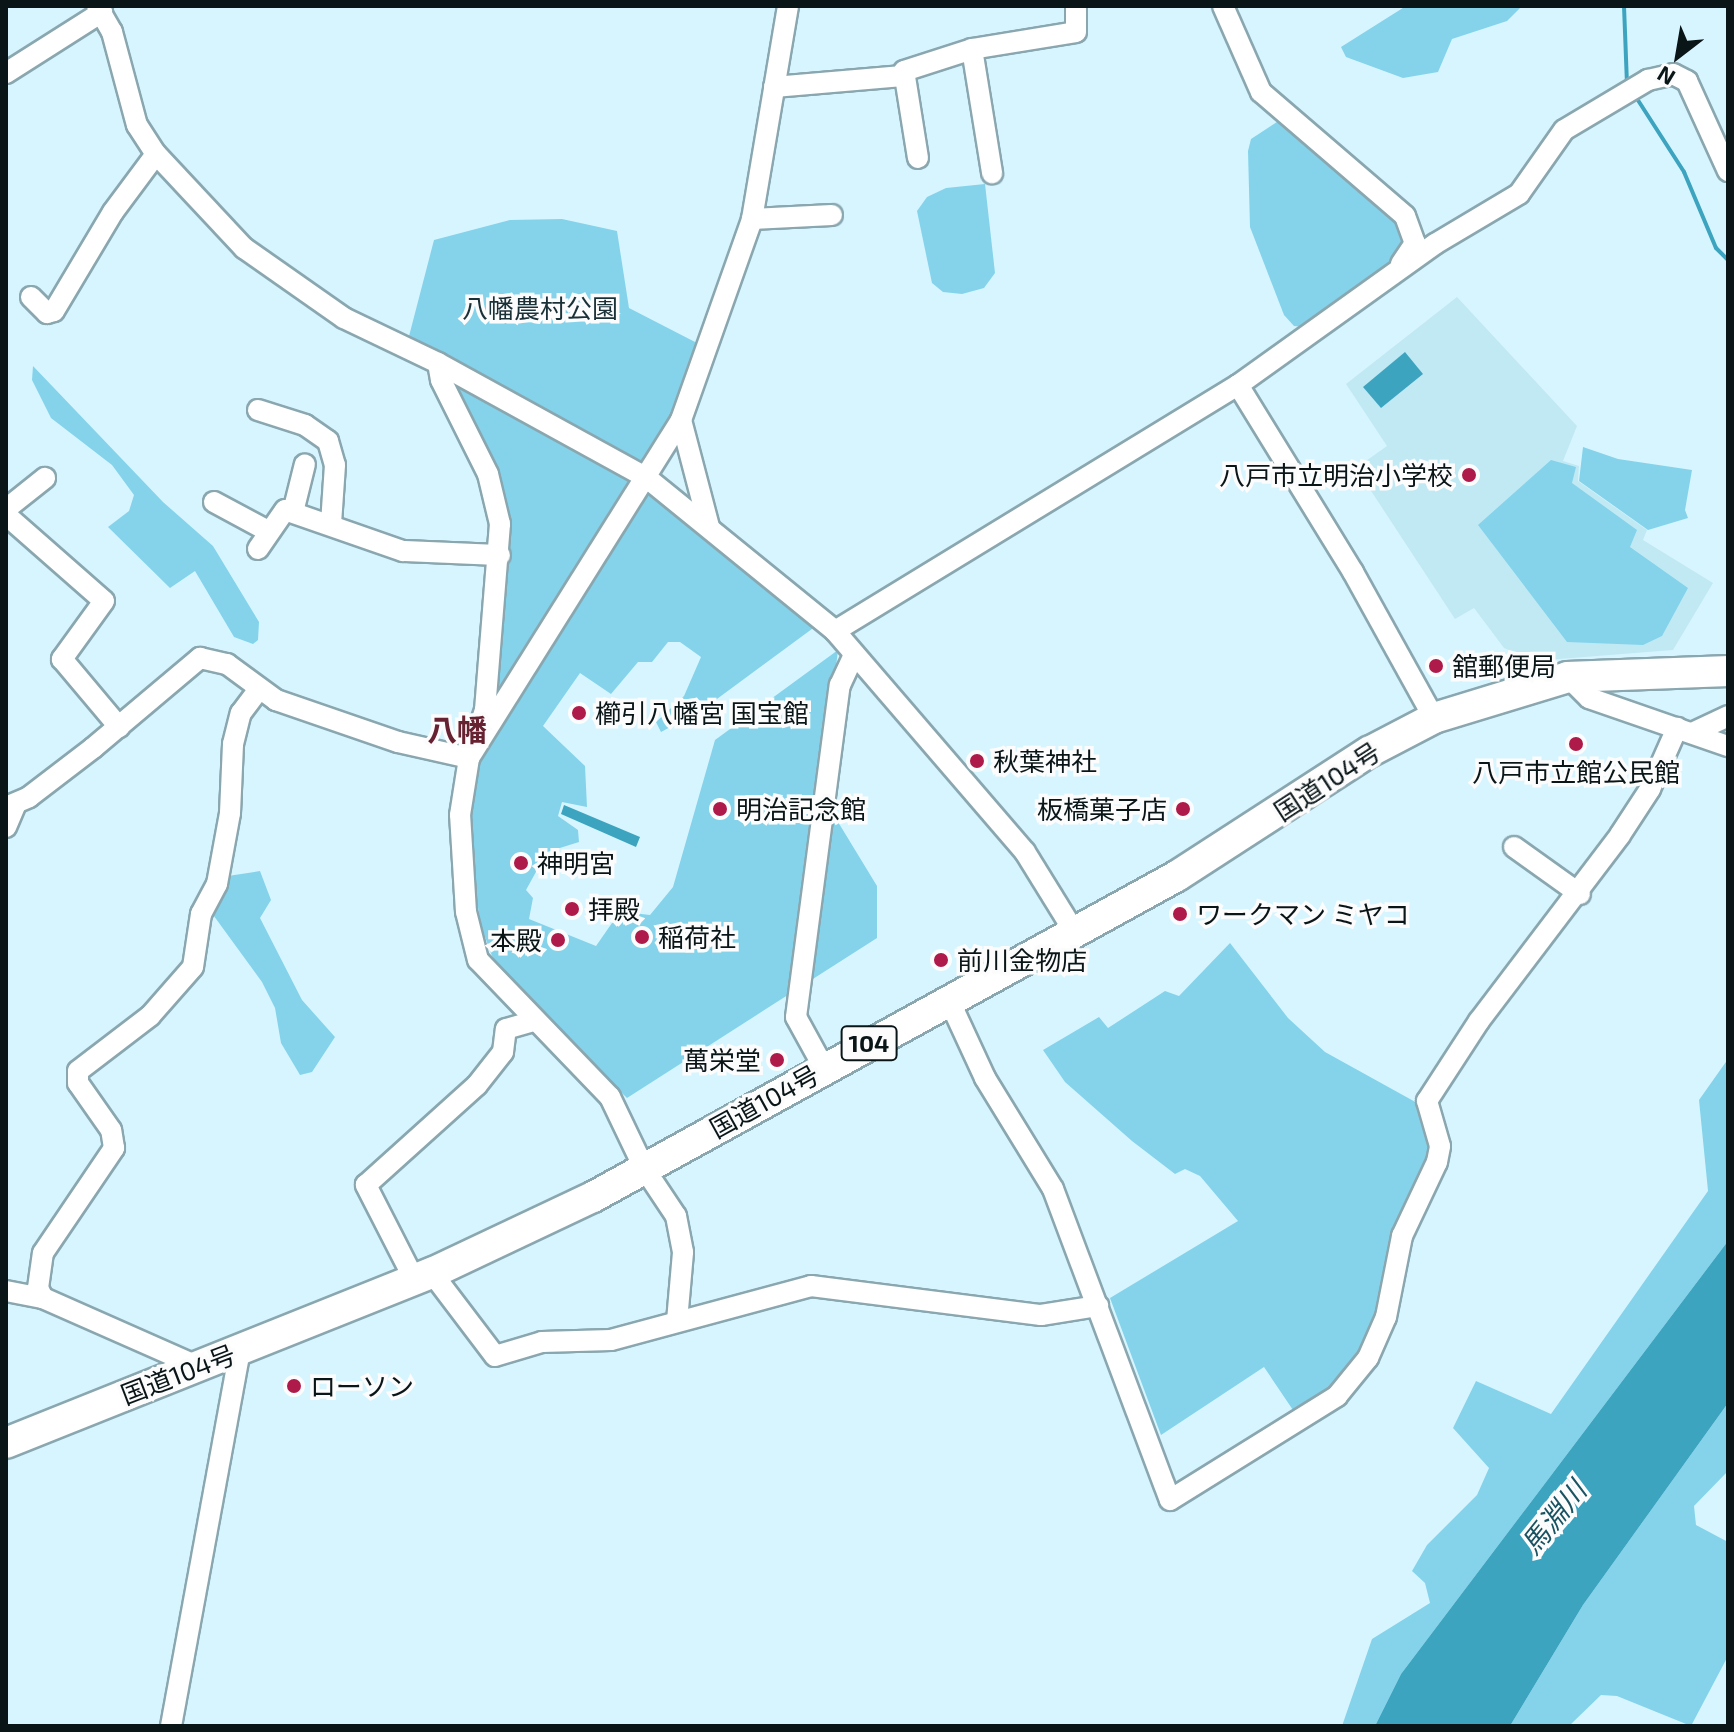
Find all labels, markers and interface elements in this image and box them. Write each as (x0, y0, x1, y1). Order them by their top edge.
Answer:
north arrow (1638, 16, 1718, 96)
text: N (1652, 61, 1679, 92)
park label: 八幡農村公園 (462, 292, 618, 324)
place label: 八戸市立明治小学校 (1219, 459, 1453, 491)
marker: 八戸市立明治小学校 (1460, 466, 1478, 484)
place label: 舘郵便局 (1452, 650, 1556, 682)
marker: 舘郵便局 (1427, 657, 1445, 675)
place label: 櫛引八幡宮 国宝館 (595, 697, 809, 729)
marker: 櫛引八幡宮 国宝館 (570, 704, 588, 722)
district label: 八幡 (427, 711, 487, 747)
street label: 国道104号 (1268, 735, 1386, 827)
marker: 八戸市立館公民館 (1567, 735, 1585, 753)
place label: 秋葉神社 (993, 745, 1097, 777)
marker: 秋葉神社 (968, 752, 986, 770)
place label: 八戸市立館公民館 (1472, 756, 1680, 788)
place label: 明治記念館 (736, 793, 866, 825)
place label: 板橋菓子店 (1037, 793, 1167, 825)
marker: 明治記念館 (711, 800, 729, 818)
marker: 板橋菓子店 (1174, 800, 1192, 818)
place label: 神明宮 (537, 847, 615, 879)
marker: 神明宮 (512, 854, 530, 872)
place label: 拝殿 (588, 893, 640, 925)
place label: ワークマン ミヤコ (1196, 898, 1410, 930)
marker: 拝殿 (563, 900, 581, 918)
marker: ワークマン ミヤコ (1171, 905, 1189, 923)
place label: 稲荷社 (658, 921, 736, 953)
place label: 本殿 (490, 924, 542, 956)
marker: 稲荷社 (633, 928, 651, 946)
marker: 本殿 (549, 931, 567, 949)
place label: 前川金物店 (957, 944, 1087, 976)
marker: 前川金物店 (932, 951, 950, 969)
road number: 104 (839, 1023, 899, 1063)
place label: 萬栄堂 (683, 1044, 761, 1076)
marker: 萬栄堂 (768, 1051, 786, 1069)
street label: 国道104号 (704, 1058, 824, 1144)
street label: 国道104号 (116, 1338, 240, 1410)
place label: ローソン (310, 1370, 414, 1402)
marker: ローソン (285, 1377, 303, 1395)
water label: 馬淵川 (1514, 1474, 1592, 1560)

